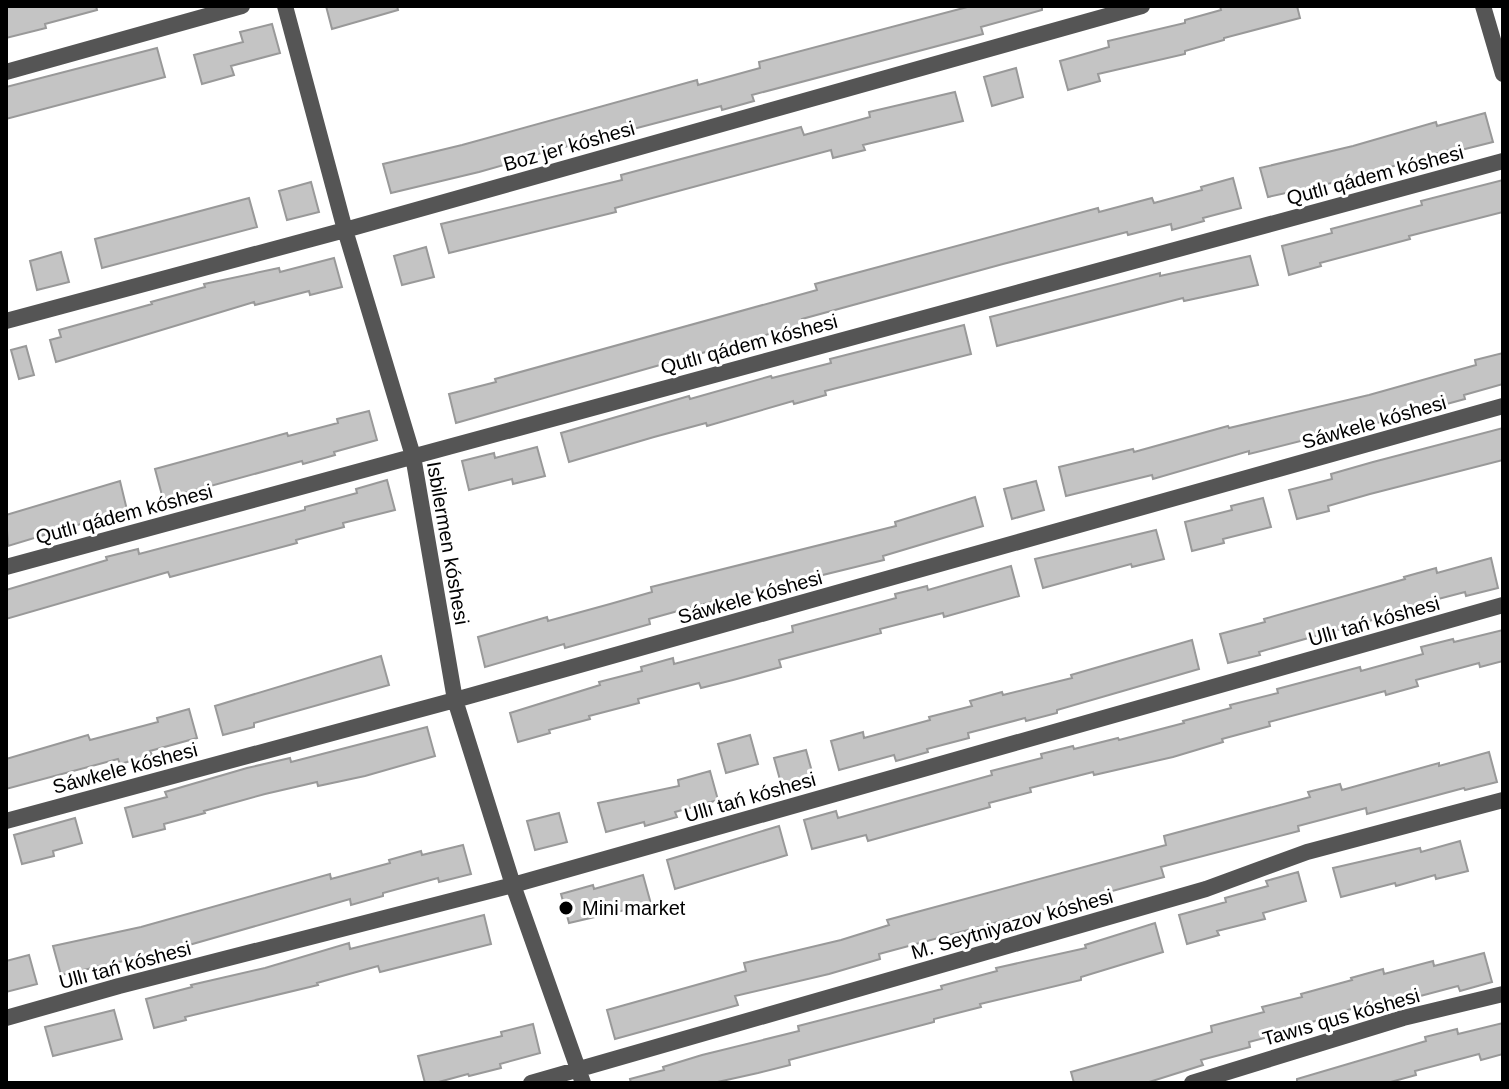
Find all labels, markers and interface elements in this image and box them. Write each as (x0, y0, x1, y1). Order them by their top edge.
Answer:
street label: Boz jer kóshesi (501, 117, 637, 175)
street label: Qutlı qádem kóshesi (1284, 141, 1466, 209)
street label: Qutlı qádem kóshesi (658, 310, 840, 378)
street label: Sáwkele kóshesi (1299, 391, 1449, 453)
street label: Isbilermen kóshesi (423, 460, 473, 626)
street label: Qutlı qádem kóshesi (33, 480, 215, 548)
street label: Sáwkele kóshesi (675, 566, 825, 628)
street label: Ullı tań kóshesi (1306, 592, 1442, 650)
street label: Sáwkele kóshesi (50, 738, 200, 798)
street label: Ullı tań kóshesi (682, 768, 818, 826)
street label: M. Seytniyazov kóshesi (909, 885, 1115, 963)
place label: Mini market (582, 897, 686, 919)
marker: Mini market (557, 899, 575, 917)
street label: Ullı tań kóshesi (57, 937, 193, 993)
street label: Tawıs qus kóshesi (1260, 984, 1422, 1050)

